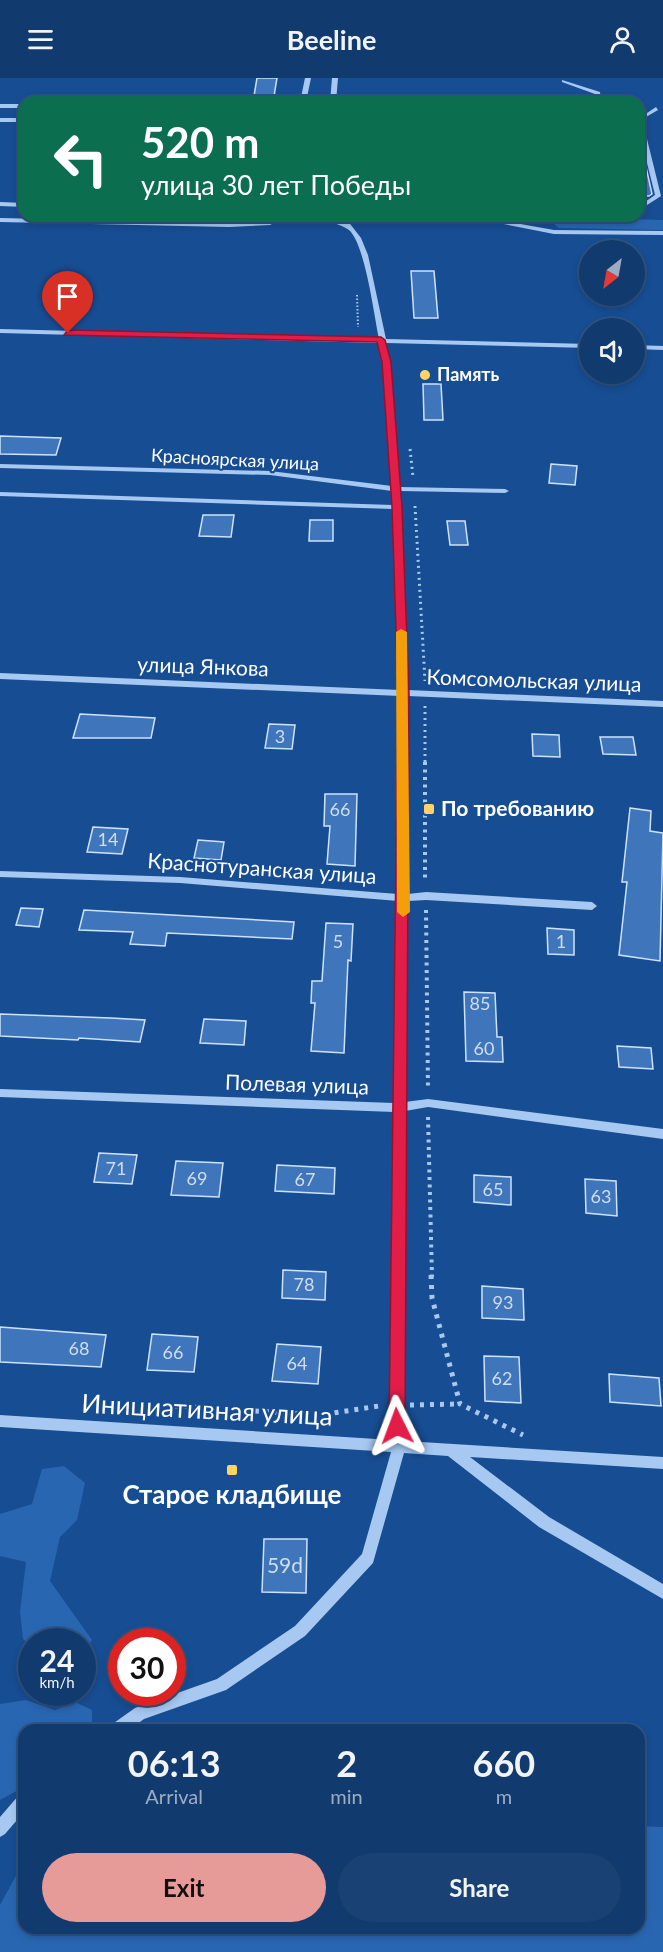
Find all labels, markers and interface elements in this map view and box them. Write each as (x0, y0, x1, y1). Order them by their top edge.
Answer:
icon: menu (24, 23, 57, 56)
text: Beeline (287, 23, 376, 56)
icon: person (606, 23, 639, 56)
text: 520 m (141, 117, 259, 167)
icon: left (42, 120, 120, 198)
text: улица 30 лет Победы (141, 168, 411, 201)
north arrow (579, 240, 645, 306)
map controls (579, 240, 645, 384)
pin (42, 271, 93, 333)
icon: arrive (51, 280, 84, 313)
button: sound (579, 318, 645, 384)
place label: Память (437, 363, 500, 385)
marker: Память (418, 368, 432, 382)
street label: Красноярская улица (150, 444, 320, 474)
street label: улица Янкова (137, 651, 269, 680)
street label: Комсомольская улица (426, 663, 642, 696)
house number: 3 (275, 725, 285, 747)
place label: По требованию (441, 795, 594, 820)
house number: 66 (330, 798, 350, 820)
marker: По требованию (422, 802, 436, 816)
house number: 14 (98, 828, 118, 850)
street label: Краснотуранская улица (147, 847, 377, 888)
house number: 5 (333, 930, 343, 952)
house number: 1 (556, 930, 566, 952)
house number: 85 (470, 992, 490, 1014)
house number: 60 (474, 1037, 494, 1059)
street label: Полевая улица (225, 1068, 369, 1099)
house number: 71 (106, 1157, 126, 1179)
house number: 69 (187, 1167, 207, 1189)
house number: 67 (295, 1168, 315, 1190)
house number: 65 (483, 1178, 503, 1200)
house number: 63 (591, 1185, 611, 1207)
house number: 78 (294, 1273, 314, 1295)
house number: 93 (493, 1291, 513, 1313)
house number: 68 (69, 1337, 89, 1359)
house number: 66 (163, 1341, 183, 1363)
house number: 64 (287, 1352, 307, 1374)
house number: 62 (492, 1367, 512, 1389)
street label: Инициативная улица (81, 1386, 334, 1432)
position arrow (365, 1394, 429, 1458)
marker: Старое кладбище (225, 1463, 239, 1477)
place label: Старое кладбище (122, 1478, 342, 1510)
house number: 59d (267, 1552, 303, 1577)
speed limit sign: 30 (108, 1628, 186, 1706)
text: 24 (40, 1642, 74, 1678)
text: km/h (39, 1673, 75, 1691)
text: 06:13 (128, 1741, 221, 1785)
text: 2 (336, 1741, 357, 1785)
text: 660 (473, 1741, 535, 1785)
text: Arrival (145, 1784, 203, 1808)
text: min (330, 1784, 363, 1808)
text: m (496, 1784, 512, 1808)
button: Exit (42, 1853, 326, 1922)
button: Share (338, 1853, 621, 1922)

